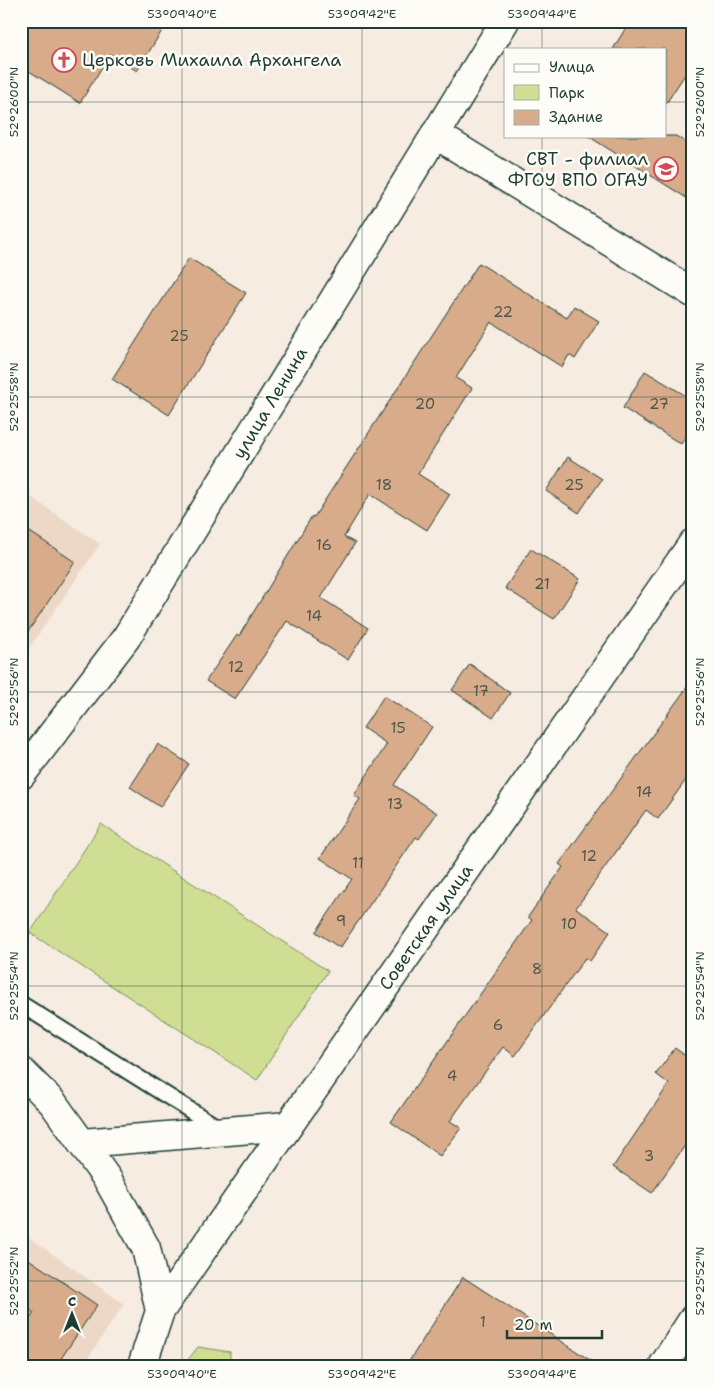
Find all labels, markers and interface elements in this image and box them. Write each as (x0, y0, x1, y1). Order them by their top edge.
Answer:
text: 53°09'40"E (147, 6, 217, 22)
text: 53°09'42"E (328, 6, 396, 22)
text: 53°09'44"E (508, 6, 576, 22)
church icon: Церковь Михаила Архангела (51, 47, 77, 73)
place label: Церковь Михаила Архангела (82, 48, 341, 72)
legend (504, 48, 666, 138)
text: Улица (549, 57, 595, 77)
text: 52°26'00"N (6, 67, 22, 137)
text: 52°26'00"N (692, 67, 708, 137)
text: Парк (549, 83, 585, 103)
text: Здание (549, 107, 603, 127)
place label: СВТ - филиал ФГОУ ВПО ОГАУ (508, 147, 648, 192)
school or university icon: СВТ - филиал ФГОУ ВПО ОГАУ (653, 156, 679, 182)
house number: 22 (493, 302, 513, 322)
house number: 25 (169, 326, 189, 346)
street label: улица Ленина (227, 343, 313, 463)
text: 52°25'58"N (6, 362, 22, 432)
text: 52°25'58"N (692, 362, 708, 432)
house number: 20 (415, 394, 435, 414)
house number: 27 (649, 394, 669, 414)
house number: 18 (376, 475, 392, 495)
house number: 25 (564, 475, 584, 495)
house number: 16 (316, 535, 332, 555)
house number: 21 (534, 574, 550, 594)
house number: 14 (306, 606, 322, 626)
house number: 12 (228, 657, 244, 677)
text: 52°25'56"N (6, 658, 22, 726)
text: 52°25'56"N (692, 658, 708, 726)
house number: 17 (473, 681, 489, 701)
house number: 15 (390, 718, 406, 738)
house number: 14 (636, 782, 652, 802)
house number: 13 (387, 794, 403, 814)
house number: 12 (581, 846, 597, 866)
house number: 11 (352, 853, 364, 873)
street label: Советская улица (373, 859, 479, 995)
house number: 9 (336, 911, 346, 931)
house number: 10 (561, 914, 577, 934)
text: 52°25'54"N (6, 951, 22, 1021)
text: 52°25'54"N (692, 951, 708, 1021)
house number: 8 (532, 959, 542, 979)
house number: 6 (493, 1015, 503, 1035)
house number: 4 (447, 1066, 457, 1086)
house number: 3 (644, 1146, 654, 1166)
text: 52°25'52"N (6, 1247, 22, 1315)
text: 52°25'52"N (692, 1247, 708, 1315)
north arrow (48, 1290, 98, 1340)
text: С (68, 1292, 76, 1310)
scale bar (507, 1307, 602, 1339)
house number: 1 (480, 1312, 486, 1332)
text: 20 m (514, 1315, 553, 1335)
text: 53°09'40"E (147, 1366, 217, 1382)
text: 53°09'42"E (328, 1366, 396, 1382)
text: 53°09'44"E (508, 1366, 576, 1382)

